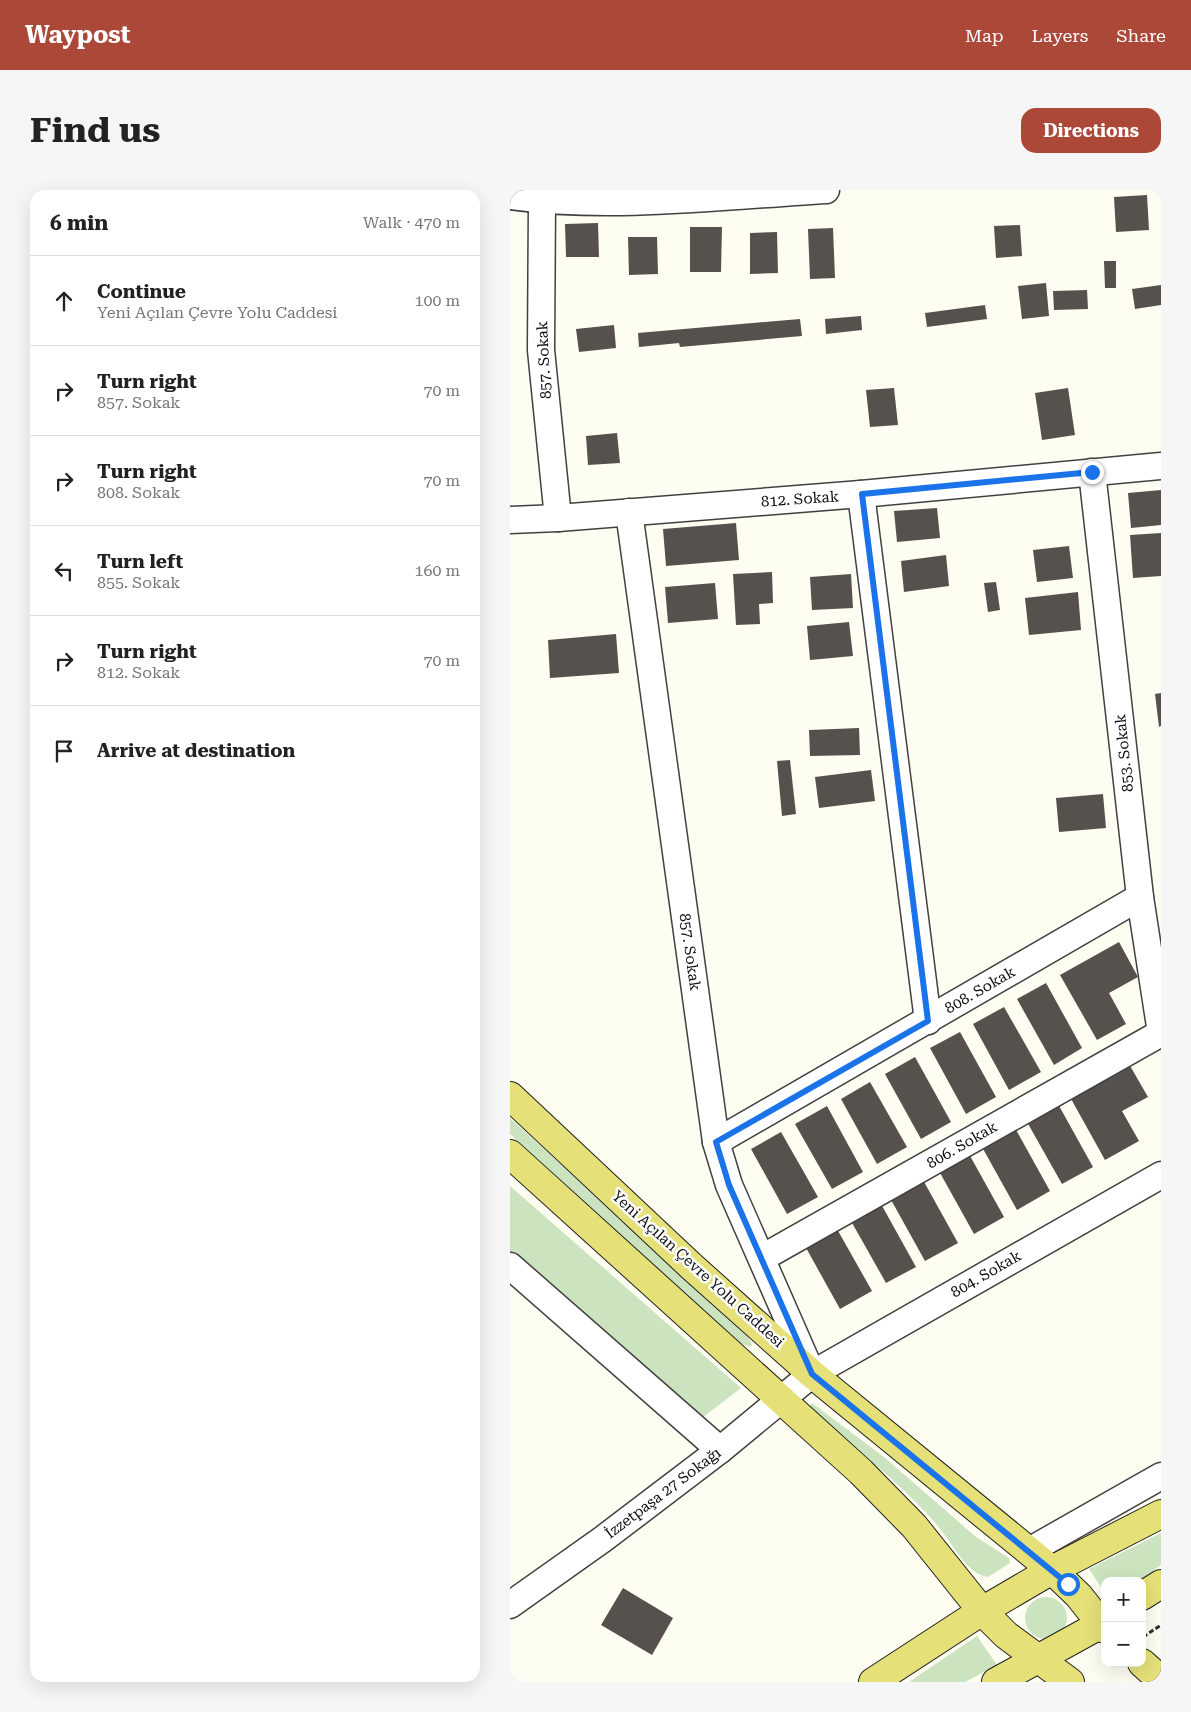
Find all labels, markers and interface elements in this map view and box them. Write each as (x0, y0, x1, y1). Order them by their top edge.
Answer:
text: Waypost (25, 21, 130, 49)
text: Map (965, 25, 1004, 46)
text: Layers (1032, 25, 1088, 46)
text: Share (1116, 25, 1166, 46)
button: Directions (1021, 108, 1161, 153)
text: Find us (30, 110, 160, 151)
text: 6 min (50, 211, 108, 235)
text: Walk · 470 m (363, 213, 460, 232)
text: Continue (97, 280, 186, 303)
icon: ahead (50, 287, 78, 315)
text: 100 m (414, 291, 460, 310)
text: Yeni Açılan Çevre Yolu Caddesi (97, 303, 337, 322)
street label: 857. Sokak (533, 320, 555, 400)
text: Turn right (97, 370, 197, 393)
icon: right (50, 377, 78, 405)
text: 70 m (423, 381, 460, 400)
text: 857. Sokak (97, 393, 180, 412)
text: Turn right (97, 460, 197, 483)
route end (1081, 461, 1104, 484)
icon: right (50, 467, 78, 495)
text: 70 m (423, 471, 460, 490)
text: 808. Sokak (97, 483, 180, 502)
street label: 812. Sokak (760, 487, 840, 511)
text: Turn left (97, 550, 183, 573)
icon: left (50, 557, 78, 585)
text: 160 m (414, 561, 460, 580)
text: 855. Sokak (97, 573, 180, 592)
text: Turn right (97, 640, 197, 663)
icon: right (50, 647, 78, 675)
text: 70 m (423, 651, 460, 670)
text: 812. Sokak (97, 663, 180, 682)
street label: 853. Sokak (1111, 713, 1137, 793)
icon: arrive (50, 737, 78, 765)
text: Arrive at destination (97, 739, 295, 762)
street label: 857. Sokak (676, 912, 704, 992)
street label: 808. Sokak (942, 962, 1019, 1017)
street label: 806. Sokak (924, 1117, 1001, 1172)
street label: Yeni Açılan Çevre Yolu Caddesi (608, 1187, 788, 1351)
street label: 804. Sokak (948, 1246, 1025, 1301)
street label: İzzetpaşa 27 Sokağı (602, 1444, 725, 1542)
route start (1057, 1573, 1080, 1596)
map controls (1101, 1577, 1146, 1667)
button: + (1101, 1577, 1146, 1622)
button: − (1101, 1622, 1146, 1667)

